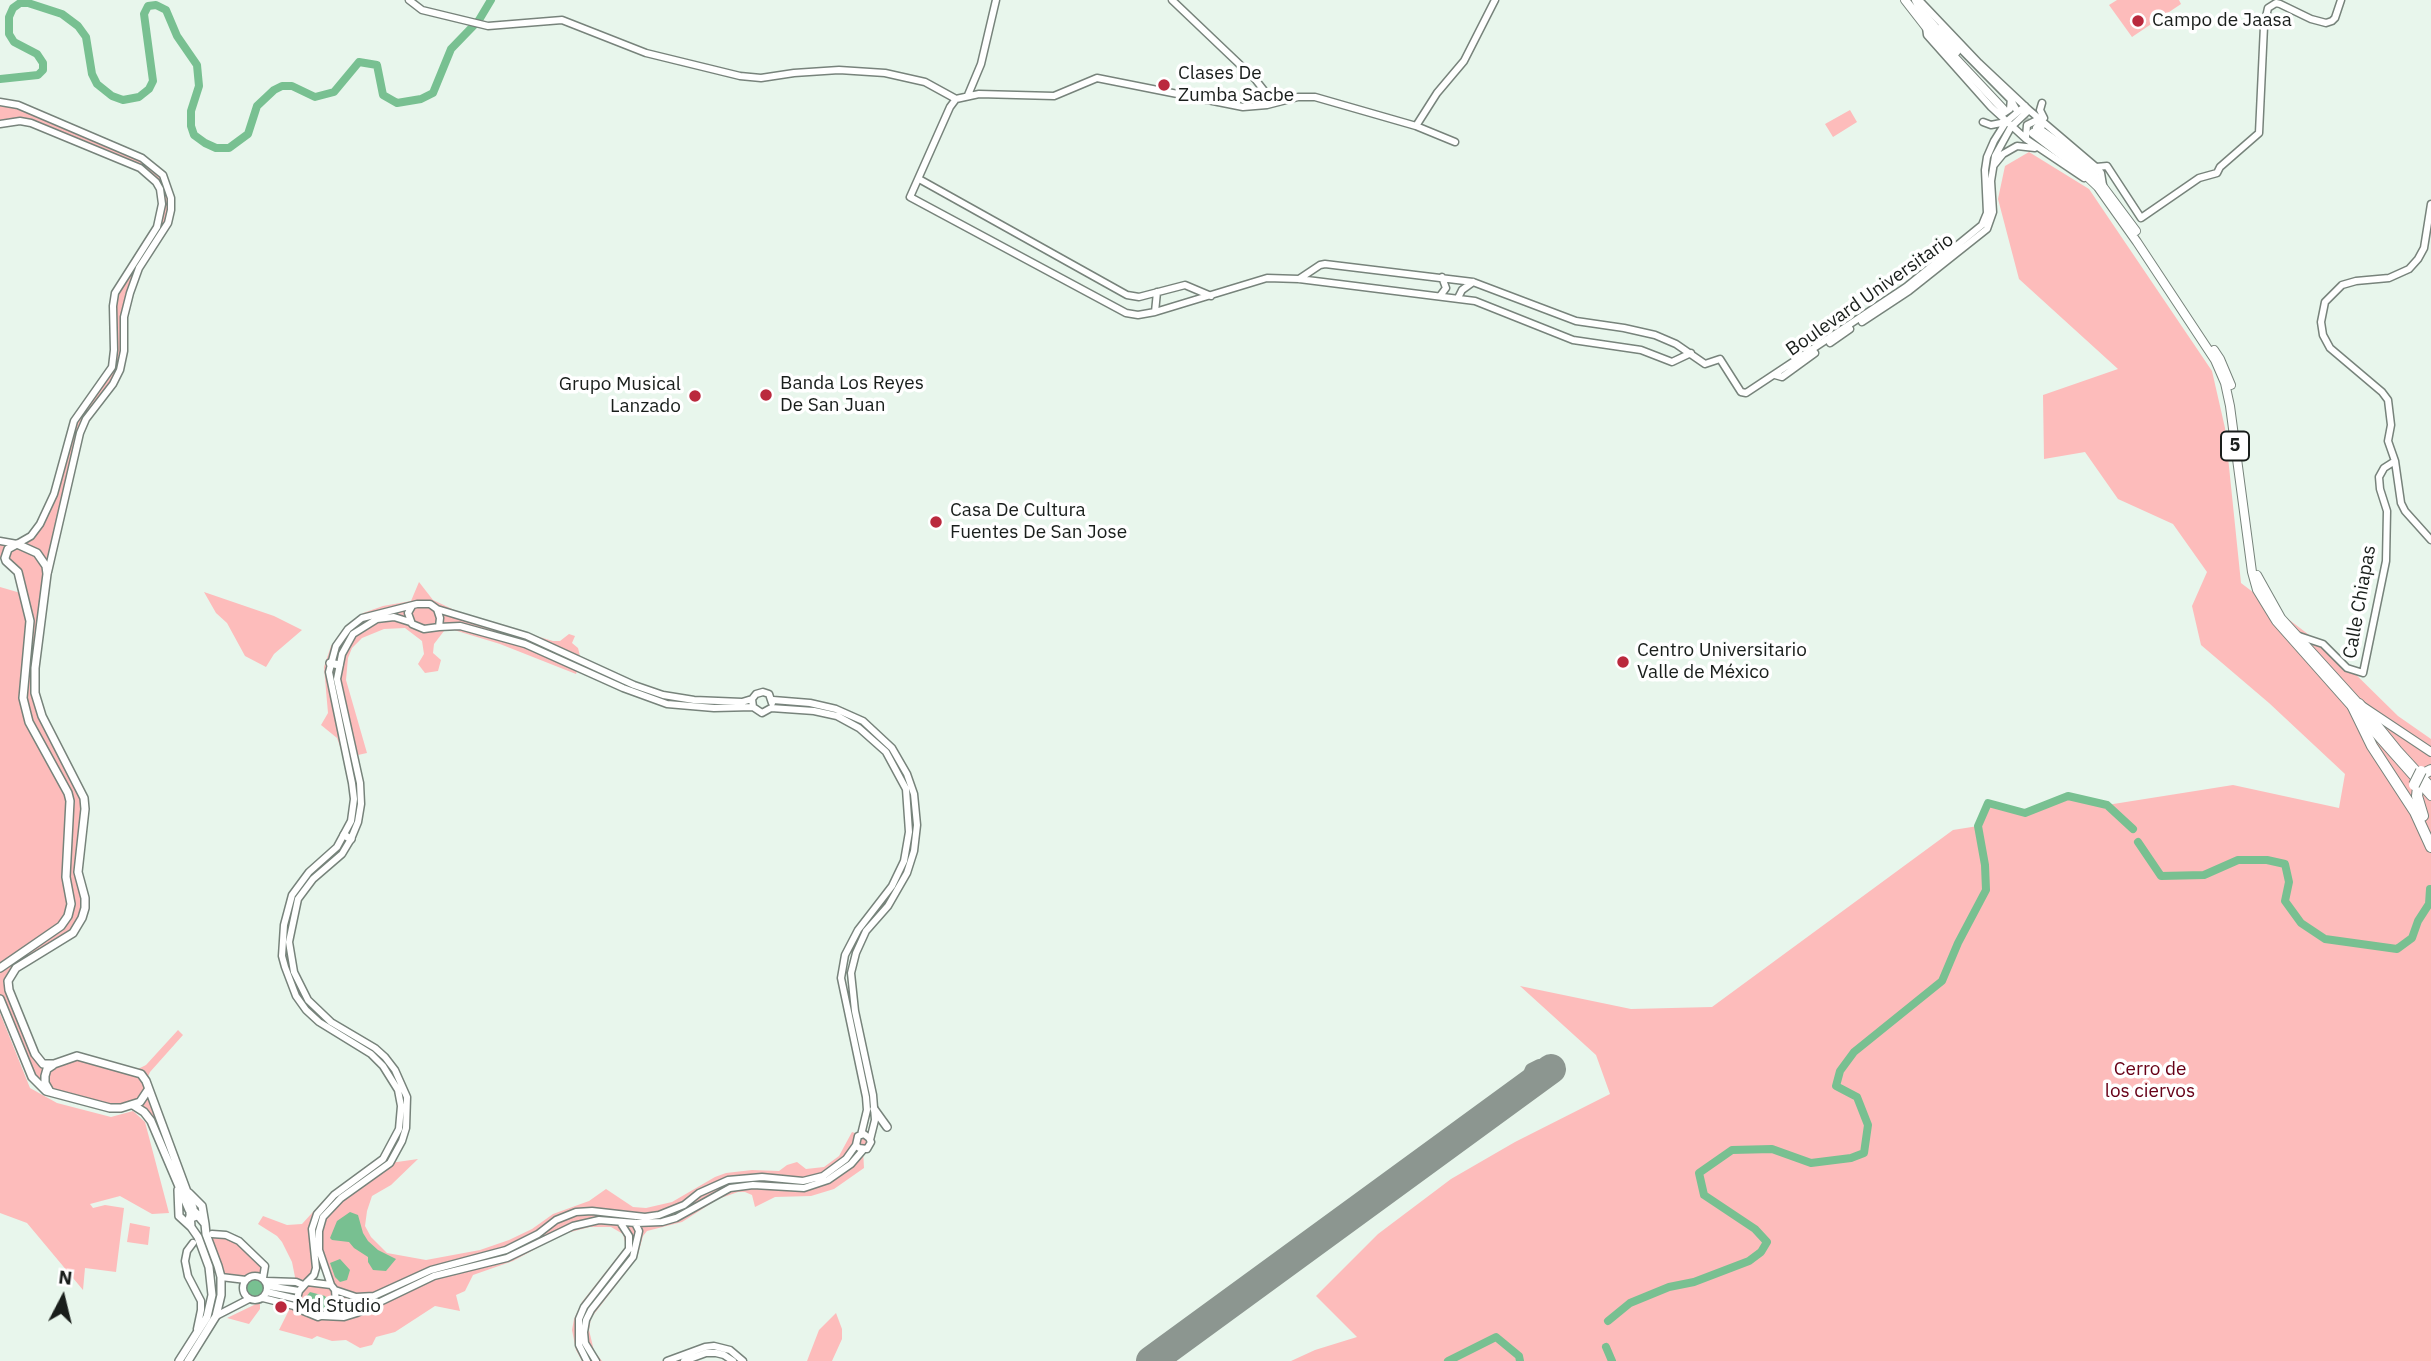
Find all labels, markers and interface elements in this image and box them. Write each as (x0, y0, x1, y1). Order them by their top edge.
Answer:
place label: Campo de Jaasa (2152, 10, 2292, 32)
marker: Campo de Jaasa (2130, 13, 2146, 29)
place label: Clases De Zumba Sacbe (1178, 63, 1294, 107)
marker: Clases De Zumba Sacbe (1156, 77, 1172, 93)
street label: Boulevard Universitario (1782, 229, 1958, 361)
place label: Banda Los Reyes De San Juan (780, 373, 924, 417)
place label: Grupo Musical Lanzado (559, 374, 681, 418)
marker: Banda Los Reyes De San Juan (758, 387, 774, 403)
marker: Grupo Musical Lanzado (687, 388, 703, 404)
road number: 5 (2221, 432, 2249, 461)
place label: Casa De Cultura Fuentes De San Jose (950, 500, 1127, 544)
marker: Casa De Cultura Fuentes De San Jose (928, 514, 944, 530)
street label: Calle Chiapas (2339, 543, 2381, 661)
place label: Centro Universitario Valle de México (1637, 640, 1807, 684)
marker: Centro Universitario Valle de México (1615, 654, 1631, 670)
park label: Cerro de los ciervos (2105, 1059, 2195, 1103)
north arrow (28, 1263, 98, 1333)
text: N (57, 1264, 74, 1290)
place label: Md Studio (295, 1296, 381, 1318)
marker: Md Studio (273, 1299, 289, 1315)

